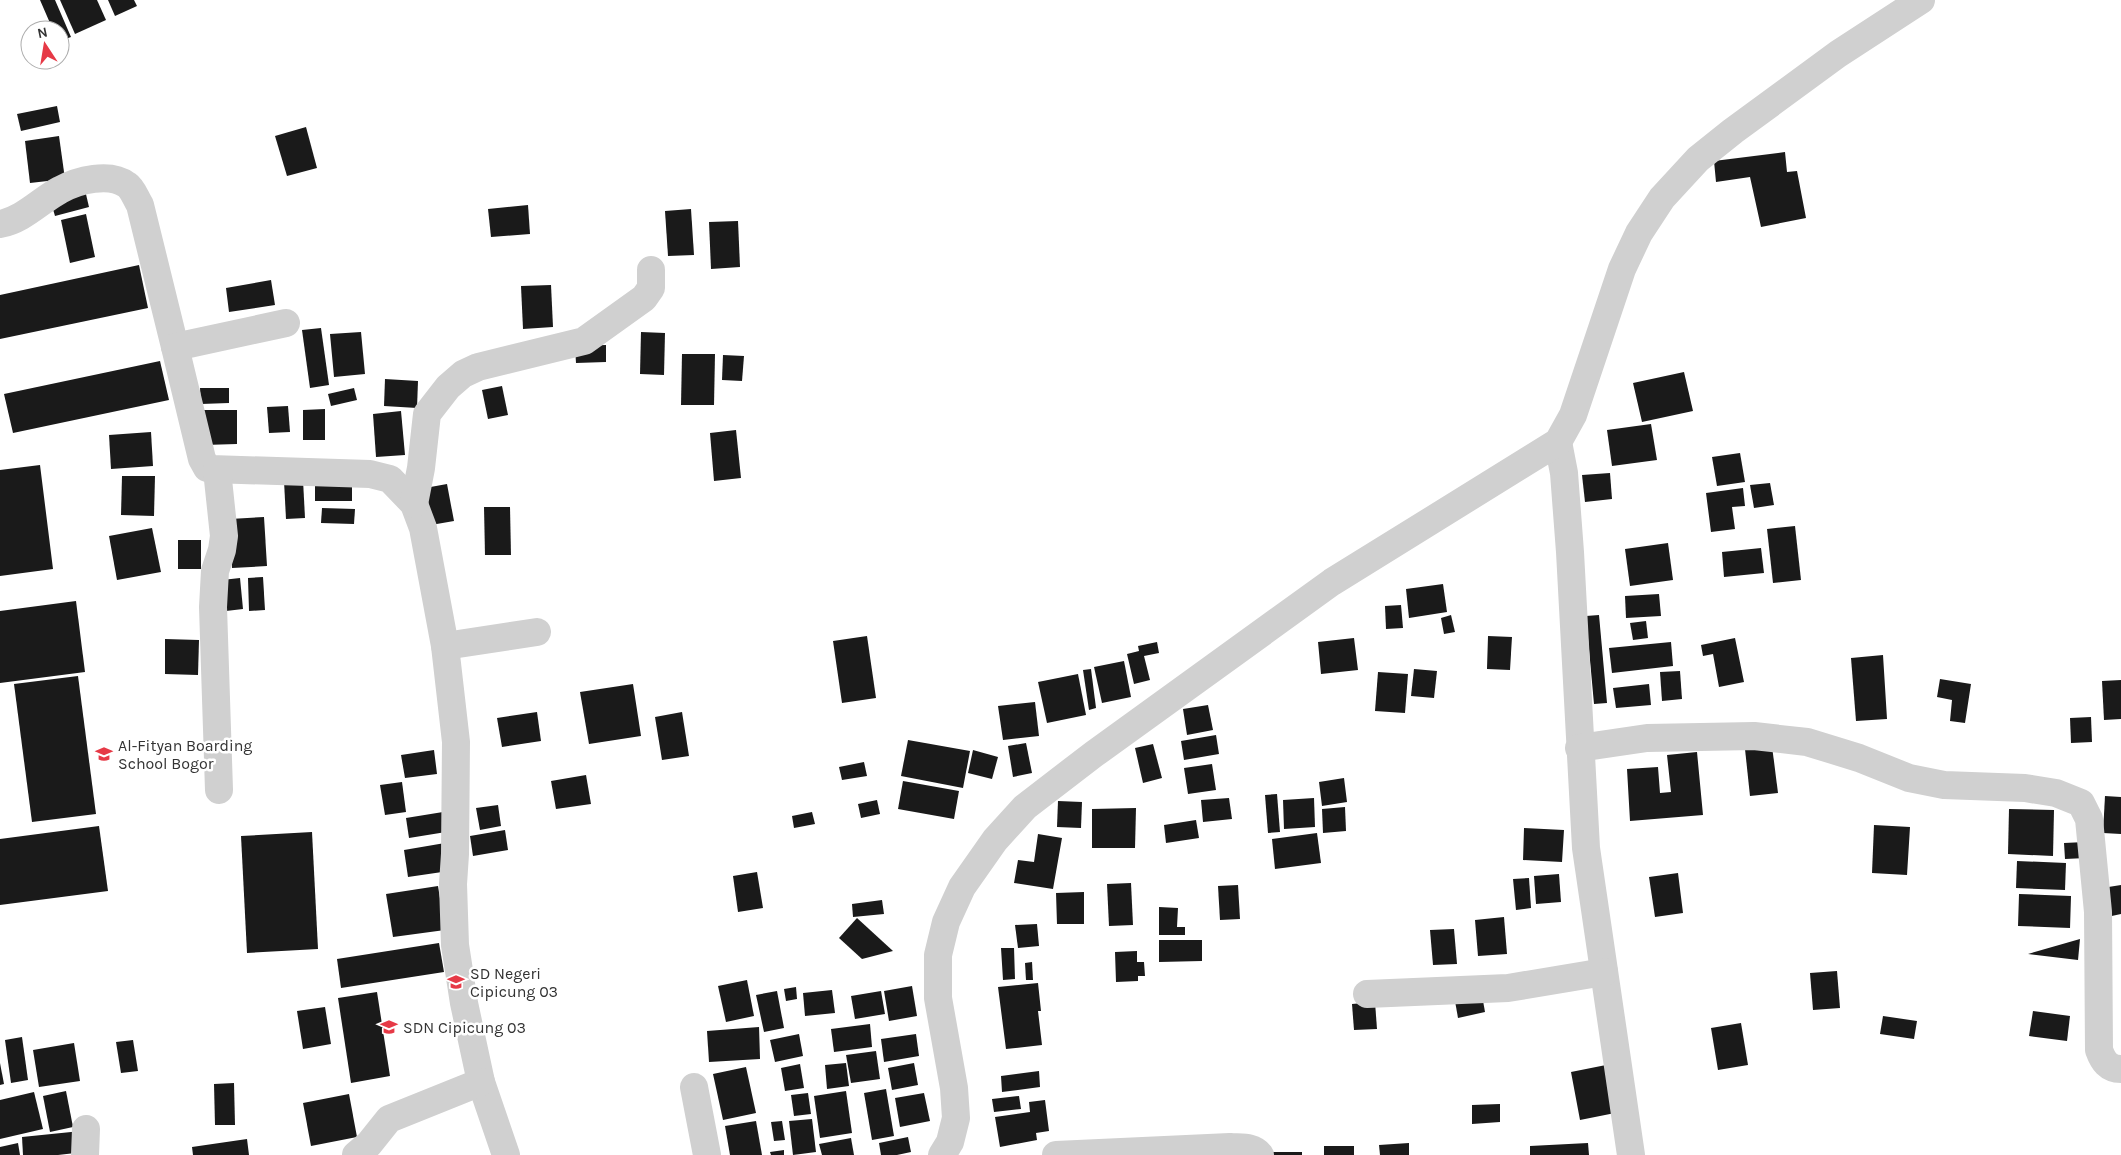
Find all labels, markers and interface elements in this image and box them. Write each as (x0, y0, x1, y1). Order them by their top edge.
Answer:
north arrow (20, 20, 70, 70)
text: N (36, 23, 49, 42)
place label: Al-Fityan Boarding School Bogor (118, 736, 252, 773)
school or university icon: Al-Fityan Boarding School Bogor (94, 744, 114, 764)
place label: SD Negeri Cipicung 03 (470, 964, 558, 1001)
school or university icon: SD Negeri Cipicung 03 (446, 972, 466, 992)
school or university icon: SDN Cipicung 03 (379, 1017, 399, 1037)
place label: SDN Cipicung 03 (403, 1018, 526, 1037)

